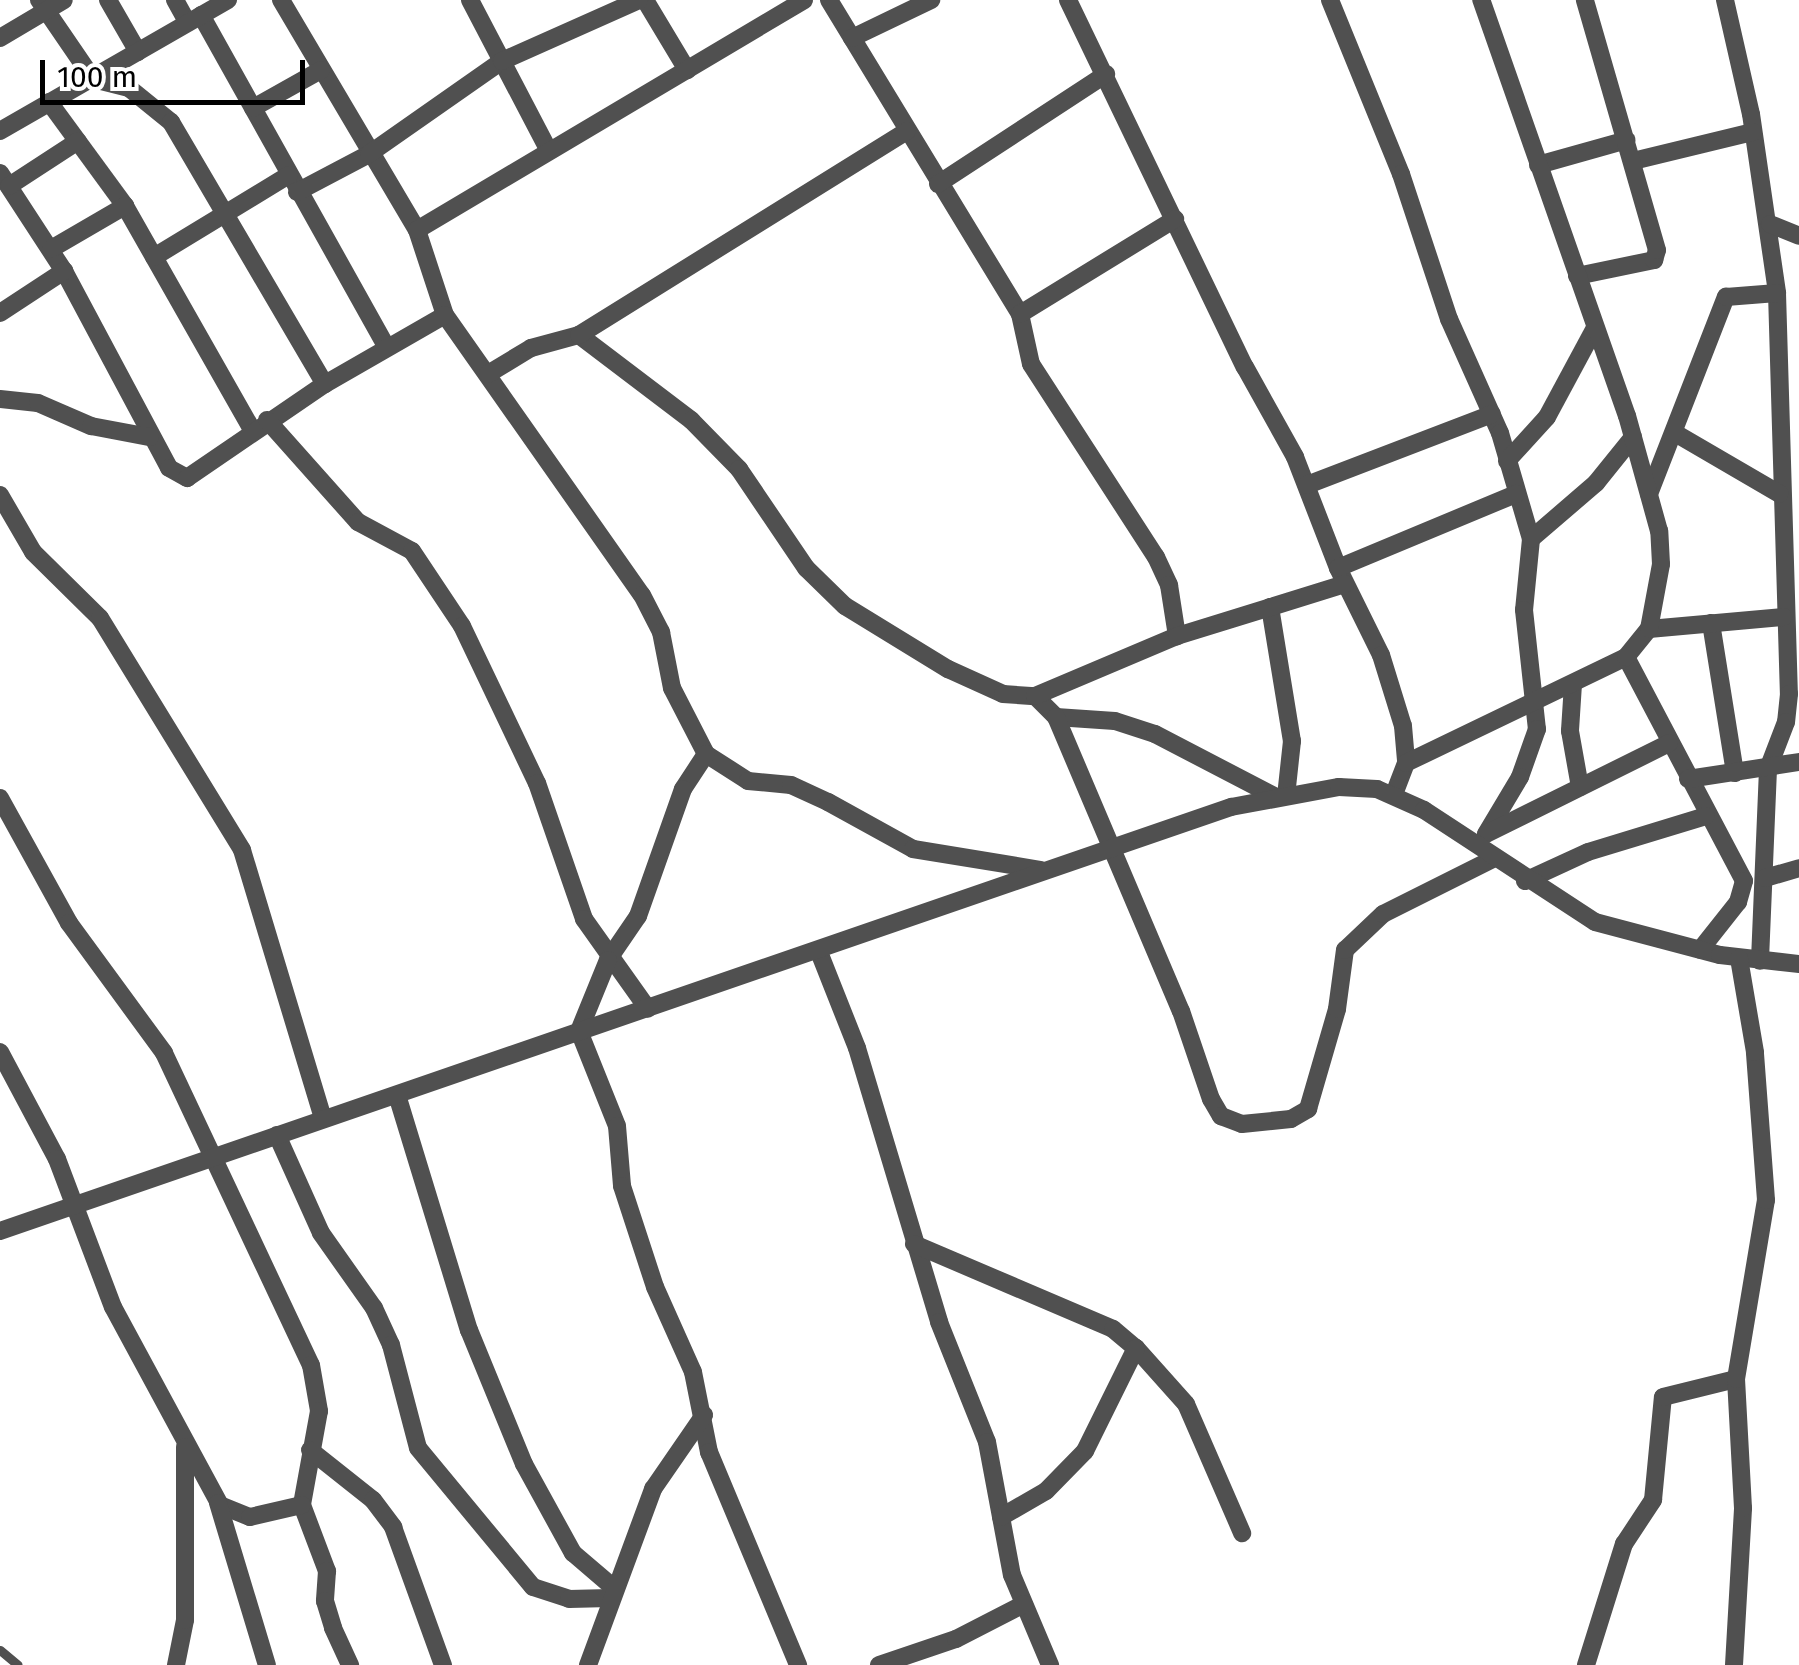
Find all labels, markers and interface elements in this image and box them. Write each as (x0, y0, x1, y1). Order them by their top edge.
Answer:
scale bar (45, 40, 310, 102)
text: 100 m (57, 59, 137, 95)

